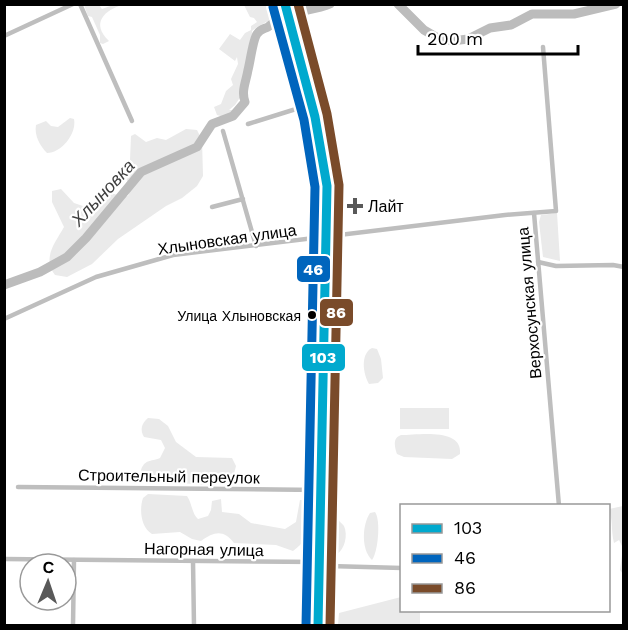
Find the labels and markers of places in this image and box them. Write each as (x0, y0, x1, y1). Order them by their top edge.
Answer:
marker: Лайт (346, 197, 364, 215)
place label: Лайт (368, 197, 404, 216)
place label: Улица Хлыновская (177, 308, 301, 324)
marker: Улица Хлыновская (306, 309, 318, 321)

